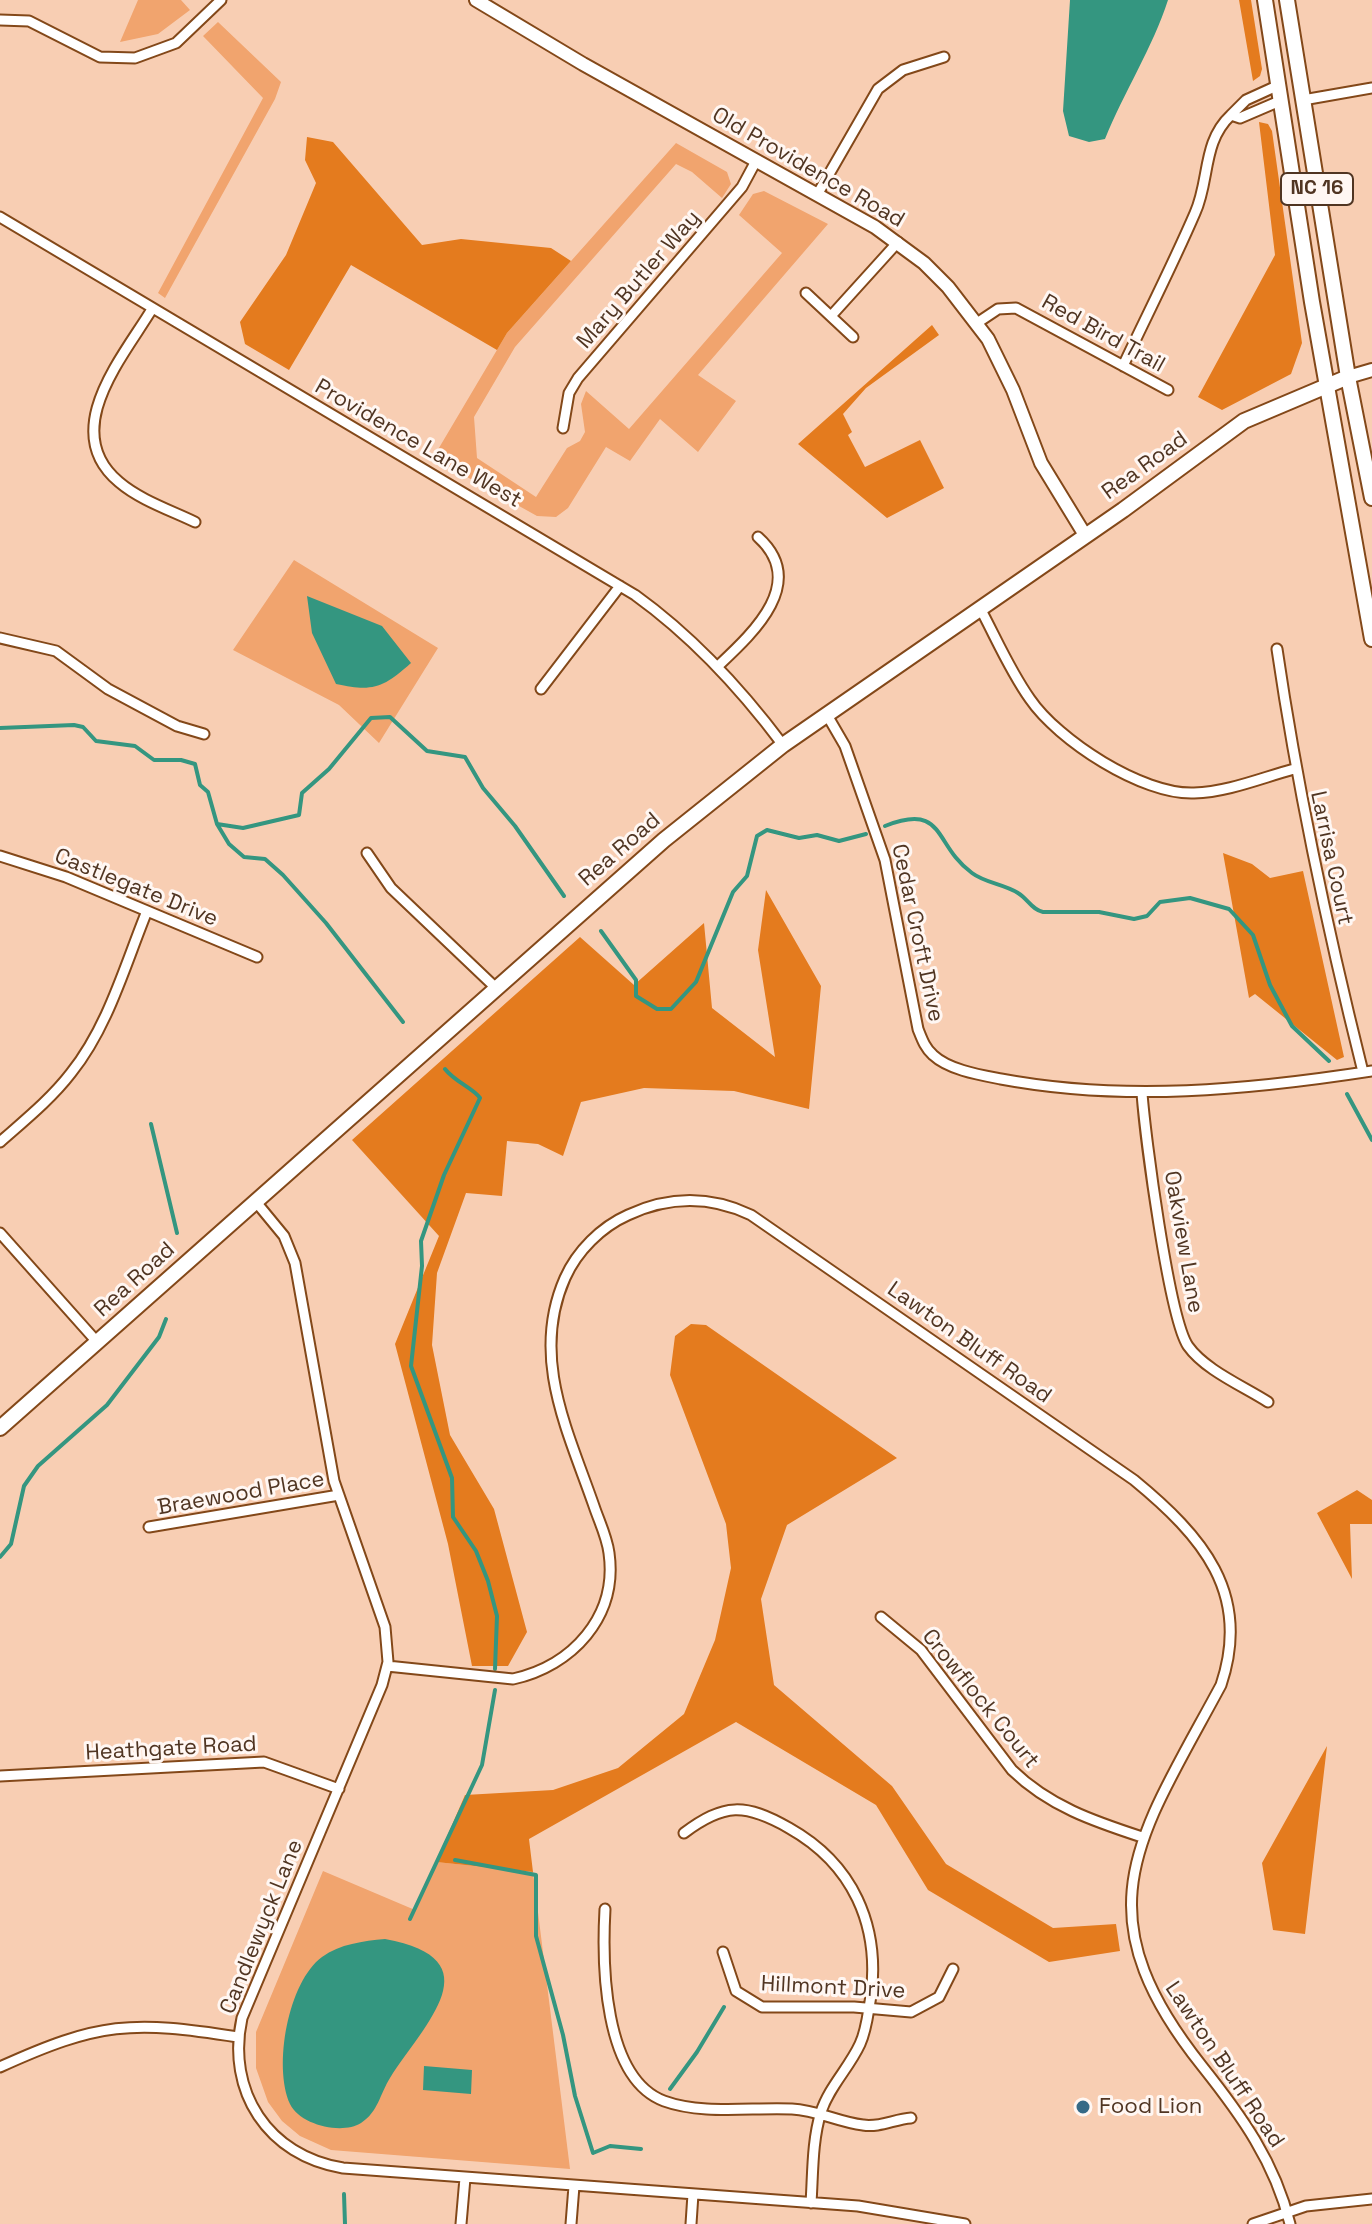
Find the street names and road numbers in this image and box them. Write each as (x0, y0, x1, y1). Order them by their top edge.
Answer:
street label: Old Providence Road (707, 102, 909, 234)
road number: NC 16 (1281, 173, 1353, 205)
street label: Mary Butler Way (572, 206, 706, 354)
street label: Red Bird Trail (1037, 289, 1169, 379)
street label: Providence Lane West (310, 374, 526, 514)
street label: Rea Road (1097, 426, 1193, 506)
street label: Larrisa Court (1304, 789, 1358, 927)
street label: Rea Road (574, 807, 666, 893)
street label: Cedar Croft Drive (885, 842, 949, 1024)
street label: Castlegate Drive (51, 843, 221, 933)
street label: Oakview Lane (1158, 1169, 1208, 1315)
street label: Rea Road (89, 1237, 181, 1323)
street label: Lawton Bluff Road (882, 1276, 1056, 1410)
street label: Braewood Place (155, 1466, 327, 1522)
street label: Crowflock Court (916, 1624, 1044, 1774)
street label: Heathgate Road (85, 1731, 257, 1767)
street label: Candlewyck Lane (215, 1836, 309, 2018)
street label: Hillmont Drive (760, 1971, 906, 2005)
street label: Lawton Bluff Road (1159, 1977, 1289, 2153)

